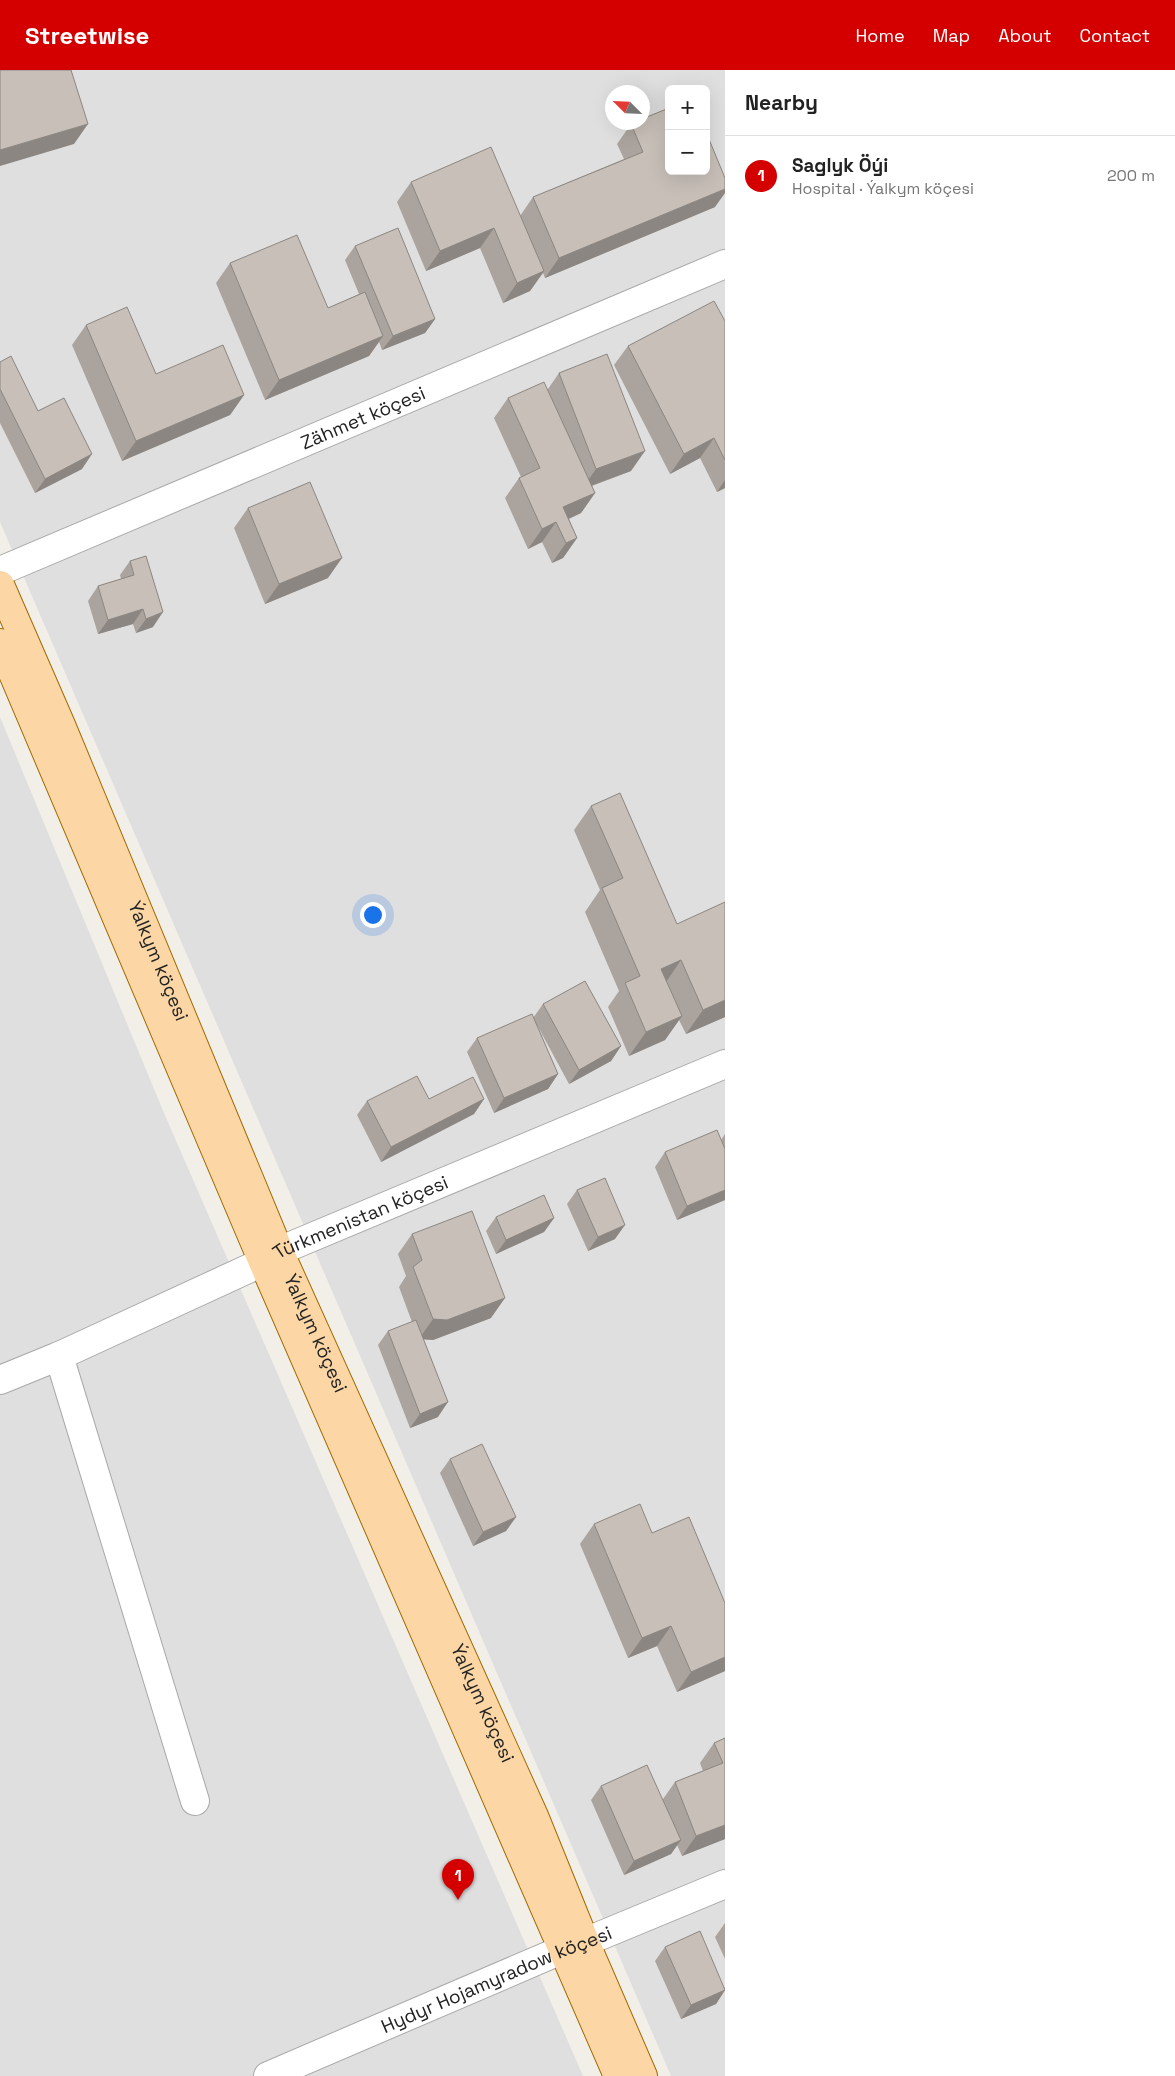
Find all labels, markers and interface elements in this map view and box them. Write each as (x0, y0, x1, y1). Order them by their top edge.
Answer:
text: Streetwise (25, 20, 149, 51)
text: Home (856, 24, 905, 47)
text: Map (933, 24, 970, 47)
text: About (998, 24, 1052, 47)
text: Contact (1080, 24, 1150, 47)
north arrow (605, 85, 650, 130)
map controls (665, 85, 710, 175)
button: + (665, 85, 710, 130)
text: Nearby (745, 89, 818, 116)
button: − (665, 130, 710, 175)
text: Saglyk Öýi (792, 153, 888, 178)
text: 1 (757, 165, 765, 186)
text: 200 m (1107, 165, 1155, 186)
text: Hospital · Ýalkym köçesi (792, 178, 974, 199)
street label: Zähmet köçesi (297, 380, 429, 455)
street label: Ýalkym köçesi (122, 897, 194, 1025)
your location (360, 902, 386, 928)
street label: Türkmenistan köçesi (268, 1170, 452, 1265)
street label: Ýalkym köçesi (278, 1270, 353, 1396)
street label: Ýalkym köçesi (445, 1640, 520, 1766)
pin: 1 (442, 1859, 474, 1900)
street label: Hydyr Hojamyradow köçesi (377, 1920, 616, 2039)

